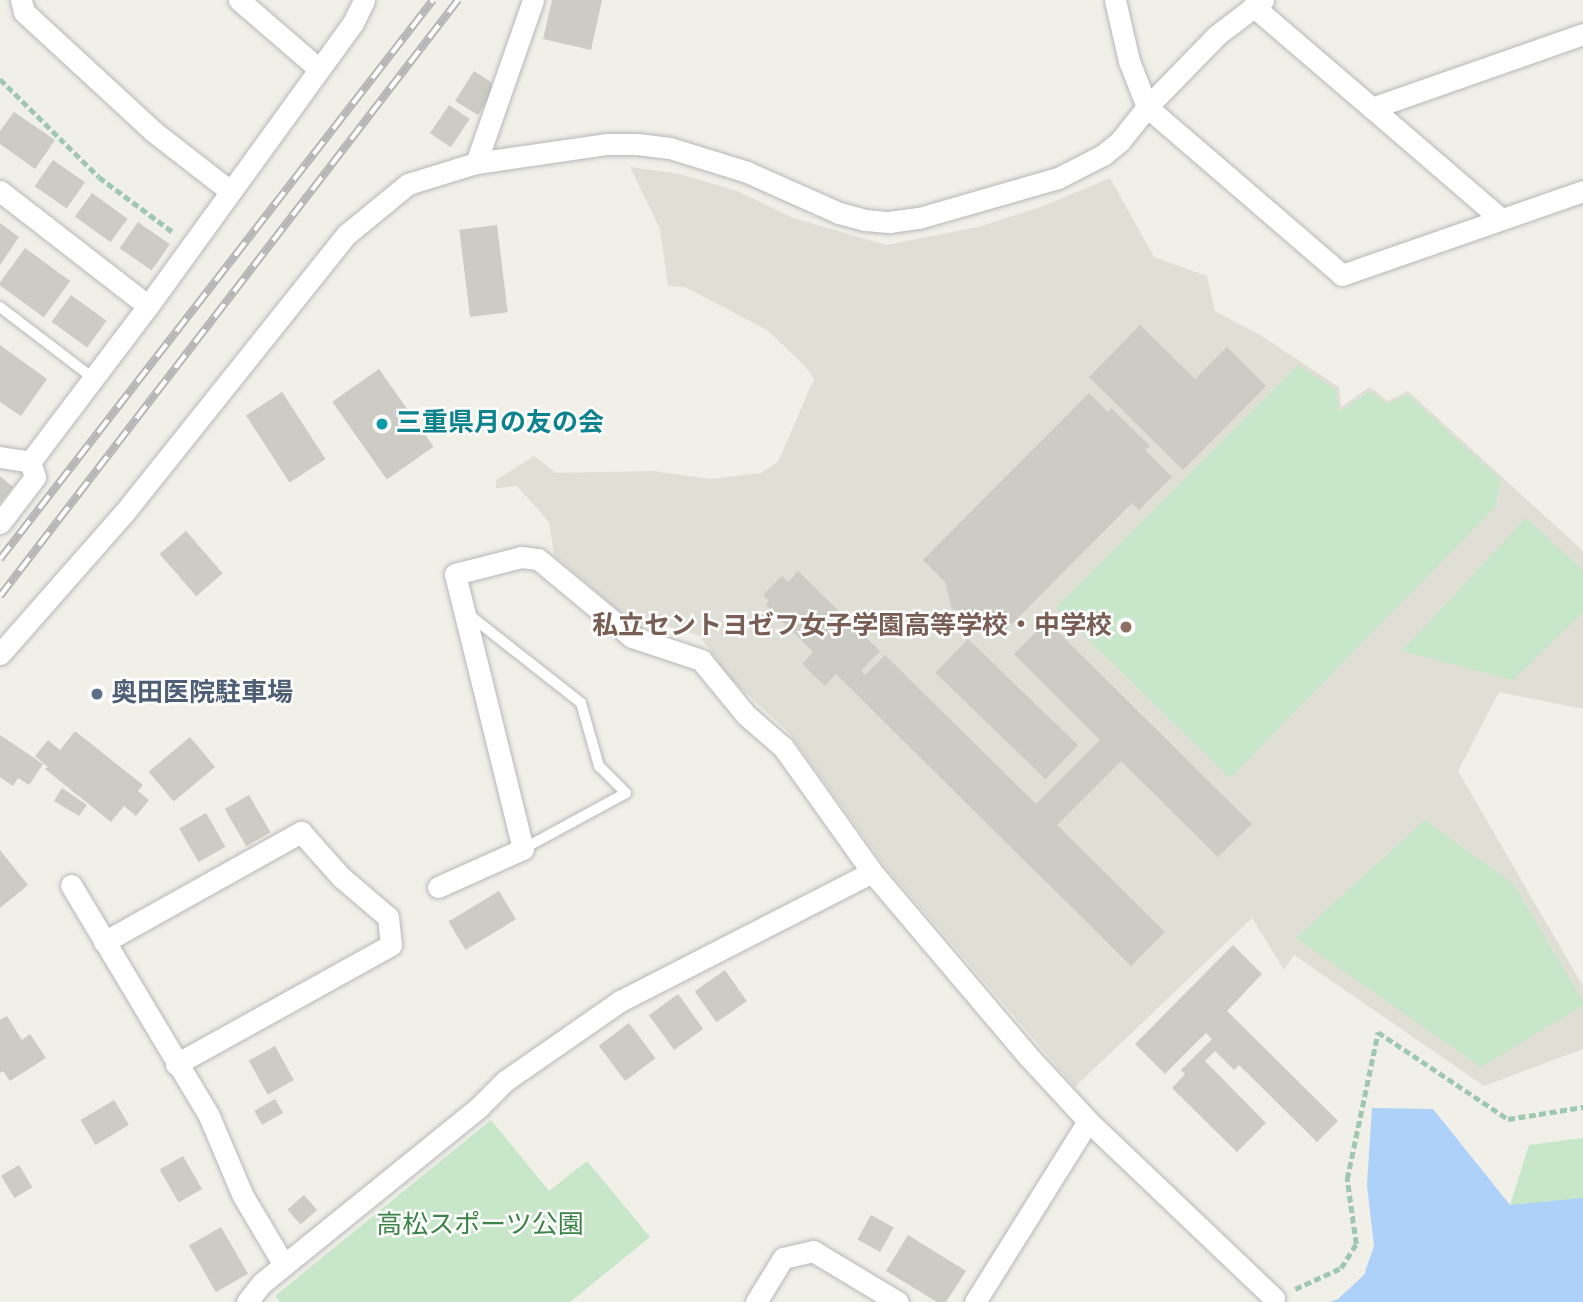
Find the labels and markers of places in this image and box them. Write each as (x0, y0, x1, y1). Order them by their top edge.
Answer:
place label: 三重県月の友の会 (396, 408, 604, 440)
marker: 三重県月の友の会 (374, 416, 390, 432)
place label: 私立セントヨゼフ女子学園高等学校・中学校 (592, 611, 1112, 643)
marker: 私立セントヨゼフ女子学園高等学校・中学校 (1118, 619, 1134, 635)
place label: 奥田医院駐車場 (111, 678, 293, 710)
marker: 奥田医院駐車場 (89, 686, 105, 702)

